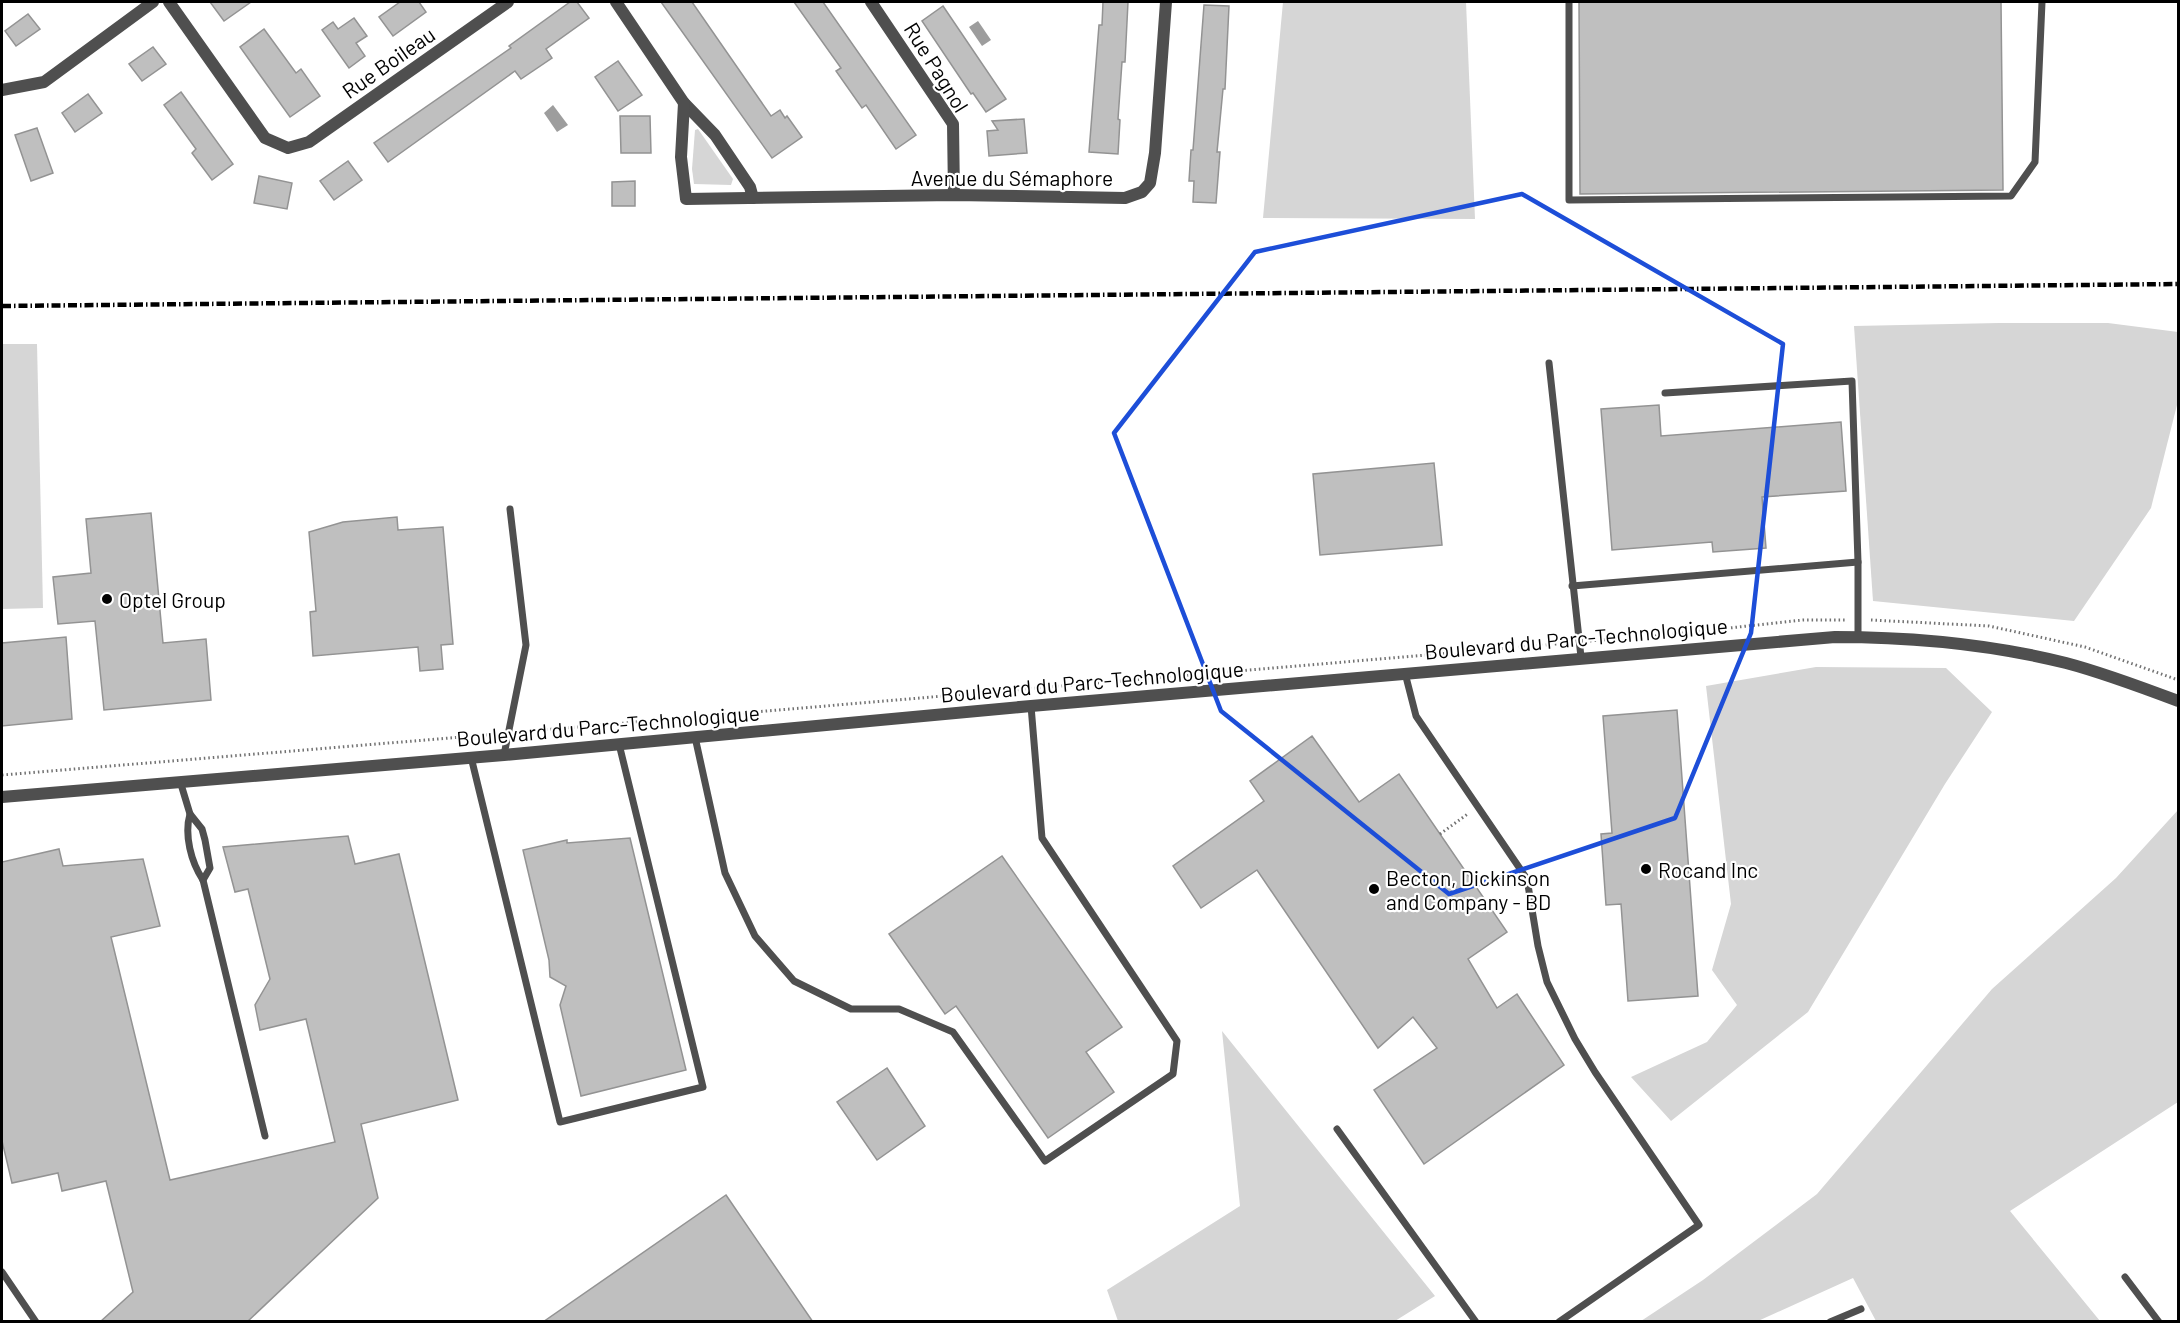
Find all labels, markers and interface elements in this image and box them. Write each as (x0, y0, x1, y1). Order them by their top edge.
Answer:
street label: Rue Pagnol (900, 17, 974, 117)
street label: Rue Boileau (337, 21, 439, 103)
street label: Avenue du Sémaphore (911, 165, 1113, 190)
place label: Optel Group (119, 587, 226, 612)
marker: Optel Group (100, 592, 114, 606)
street label: Boulevard du Parc-Technologique (1423, 612, 1729, 664)
street label: Boulevard du Parc-Technologique (939, 655, 1245, 707)
street label: Boulevard du Parc-Technologique (455, 699, 761, 751)
place label: Rocand Inc (1658, 857, 1758, 882)
marker: Rocand Inc (1639, 862, 1653, 876)
place label: Becton, Dickinson and Company - BD (1386, 865, 1551, 914)
marker: Becton, Dickinson and Company - BD (1367, 882, 1381, 896)

